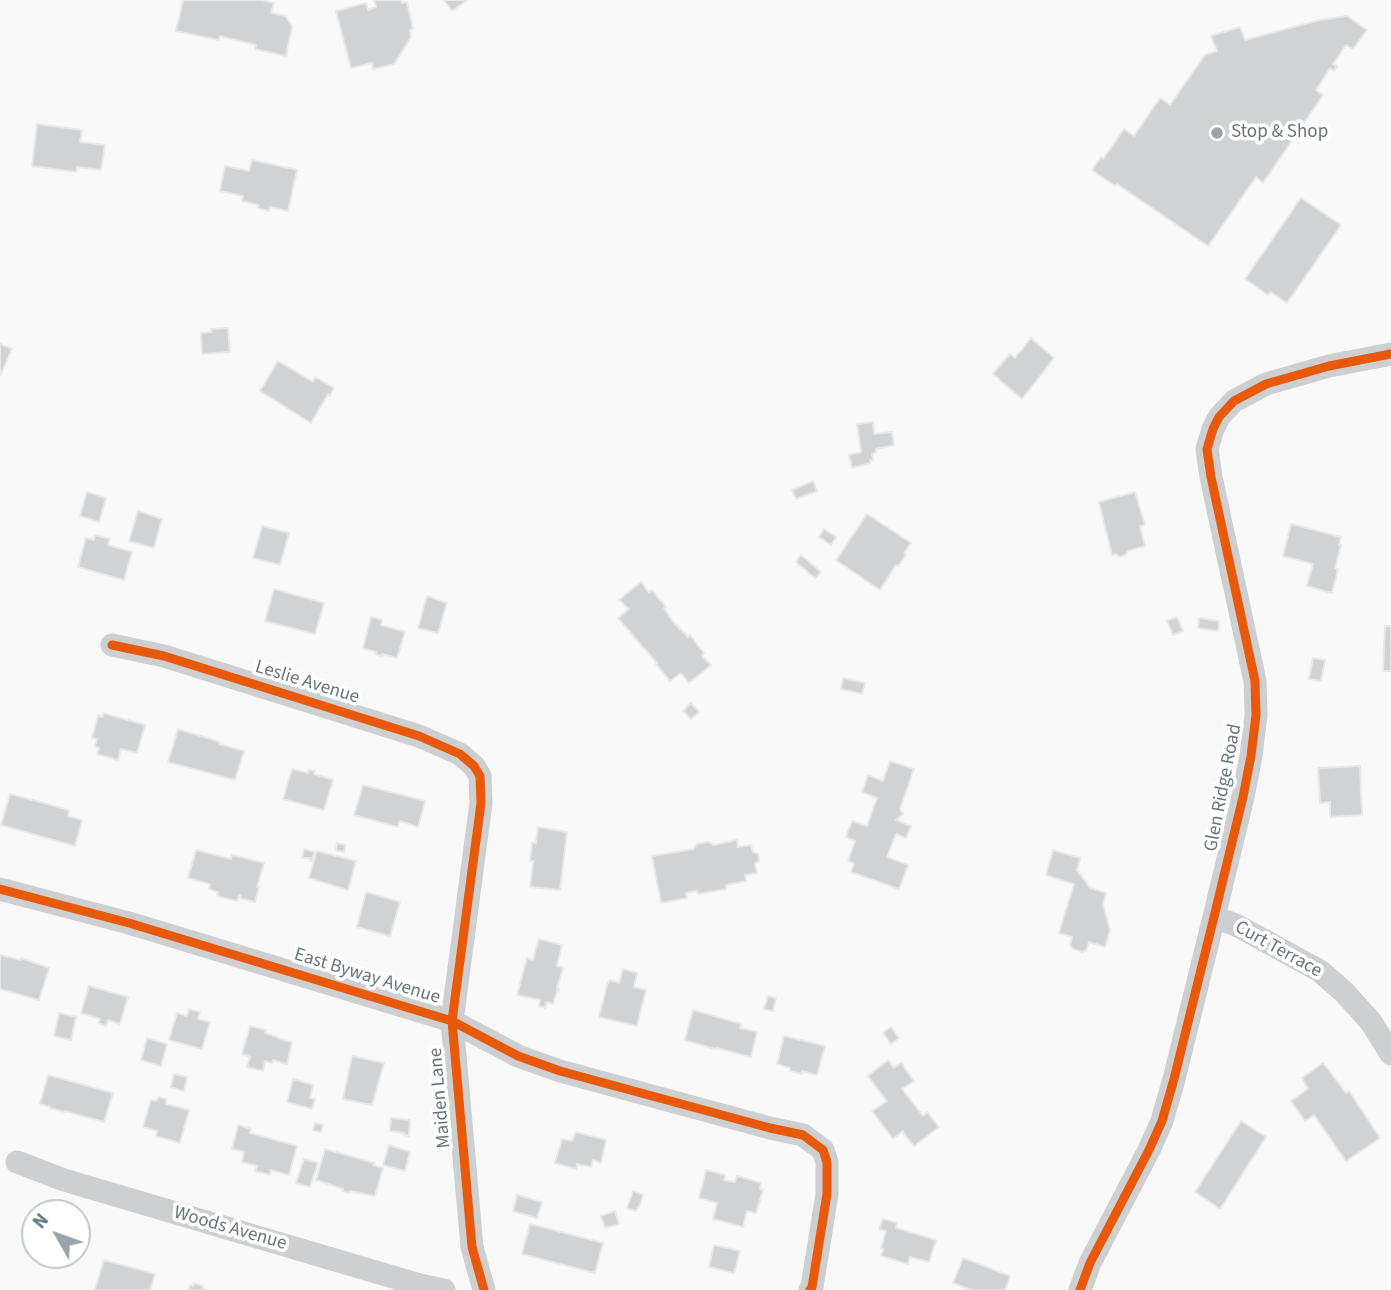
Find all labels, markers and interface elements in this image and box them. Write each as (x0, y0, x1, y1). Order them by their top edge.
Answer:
place label: Stop & Shop (1231, 122, 1328, 144)
marker: Stop & Shop (1209, 125, 1225, 141)
street label: Leslie Avenue (252, 656, 362, 710)
street label: Glen Ridge Road (1200, 722, 1248, 854)
street label: Curt Terrace (1230, 917, 1326, 983)
street label: East Byway Avenue (291, 944, 443, 1010)
street label: Maiden Lane (425, 1047, 457, 1149)
north arrow (21, 1199, 91, 1269)
street label: Woods Avenue (171, 1202, 289, 1256)
text: N (27, 1208, 55, 1235)

